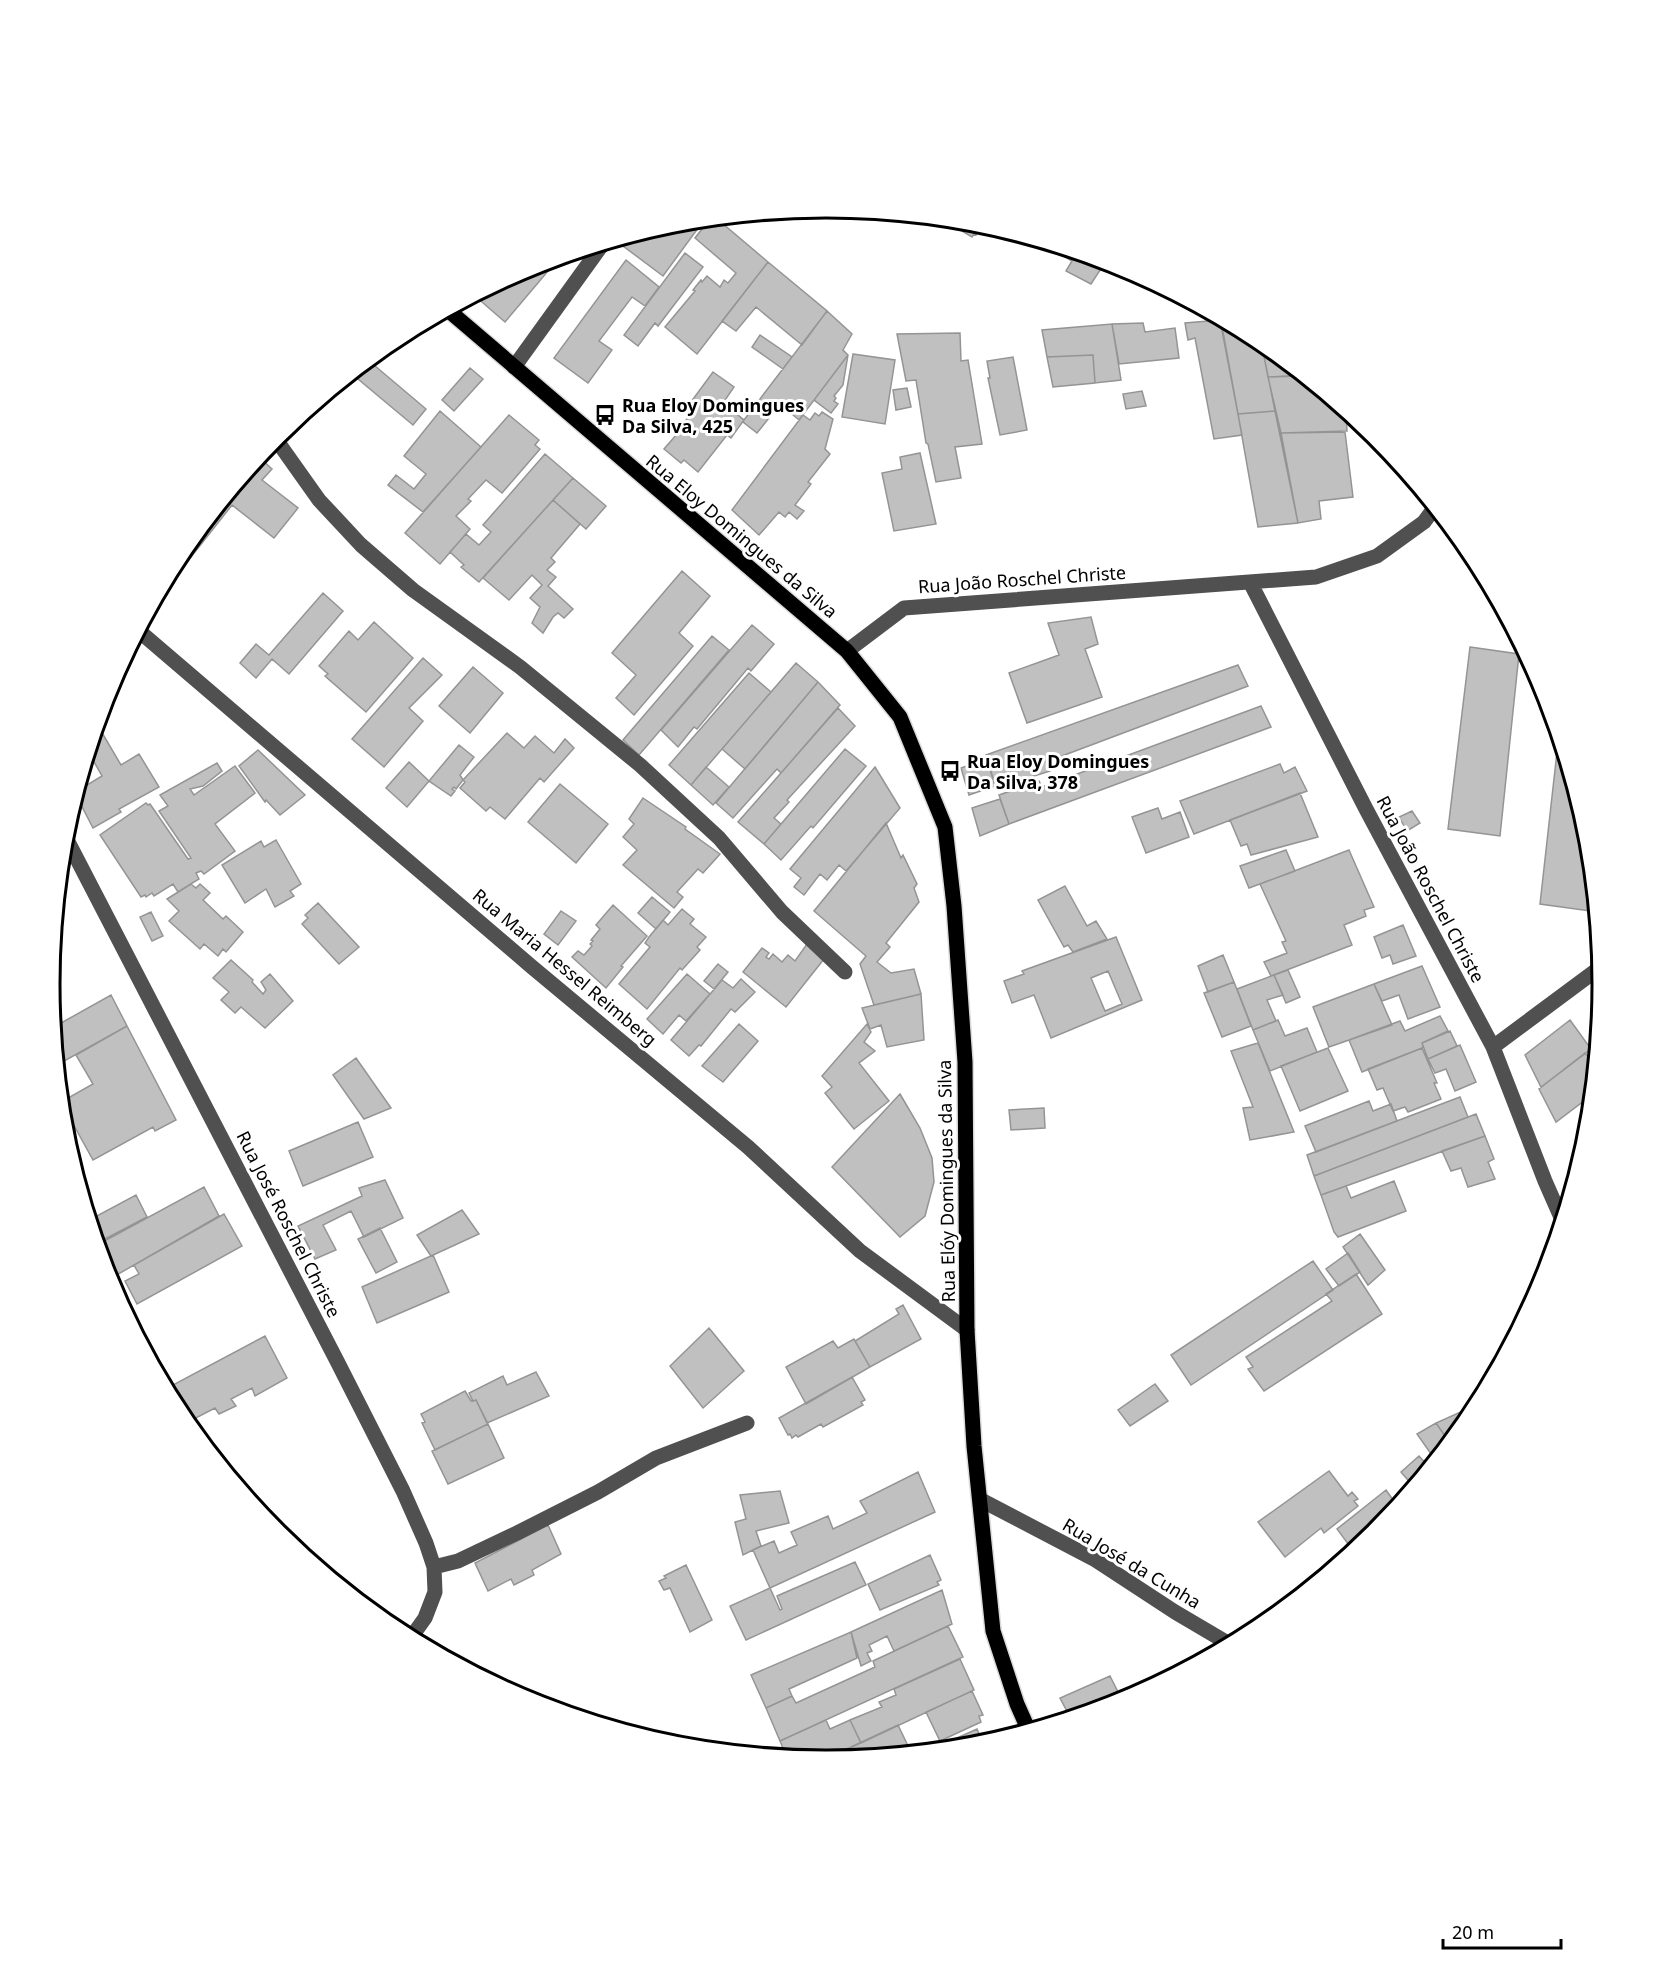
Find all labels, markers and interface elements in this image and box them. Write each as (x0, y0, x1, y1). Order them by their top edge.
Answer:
place label: Rua Eloy Domingues Da Silva, 425 (622, 393, 804, 438)
bus stop icon: Rua Eloy Domingues Da Silva, 425 (593, 403, 617, 427)
street label: Rua Eloy Domingues da Silva (641, 449, 843, 623)
street label: Rua João Roschel Christe (917, 560, 1127, 598)
place label: Rua Eloy Domingues Da Silva, 378 (967, 749, 1149, 794)
bus stop icon: Rua Eloy Domingues Da Silva, 378 (938, 759, 962, 783)
street label: Rua João Roschel Christe (1371, 791, 1491, 987)
street label: Rua Maria Hessel Reimberg (468, 883, 662, 1051)
street label: Rua Elóy Domingues da Silva (932, 1059, 960, 1303)
street label: Rua José Roschel Christe (232, 1127, 346, 1321)
street label: Rua José da Cunha (1059, 1512, 1205, 1614)
scale bar (1443, 1912, 1562, 1950)
text: 20 m (1452, 1920, 1494, 1944)

